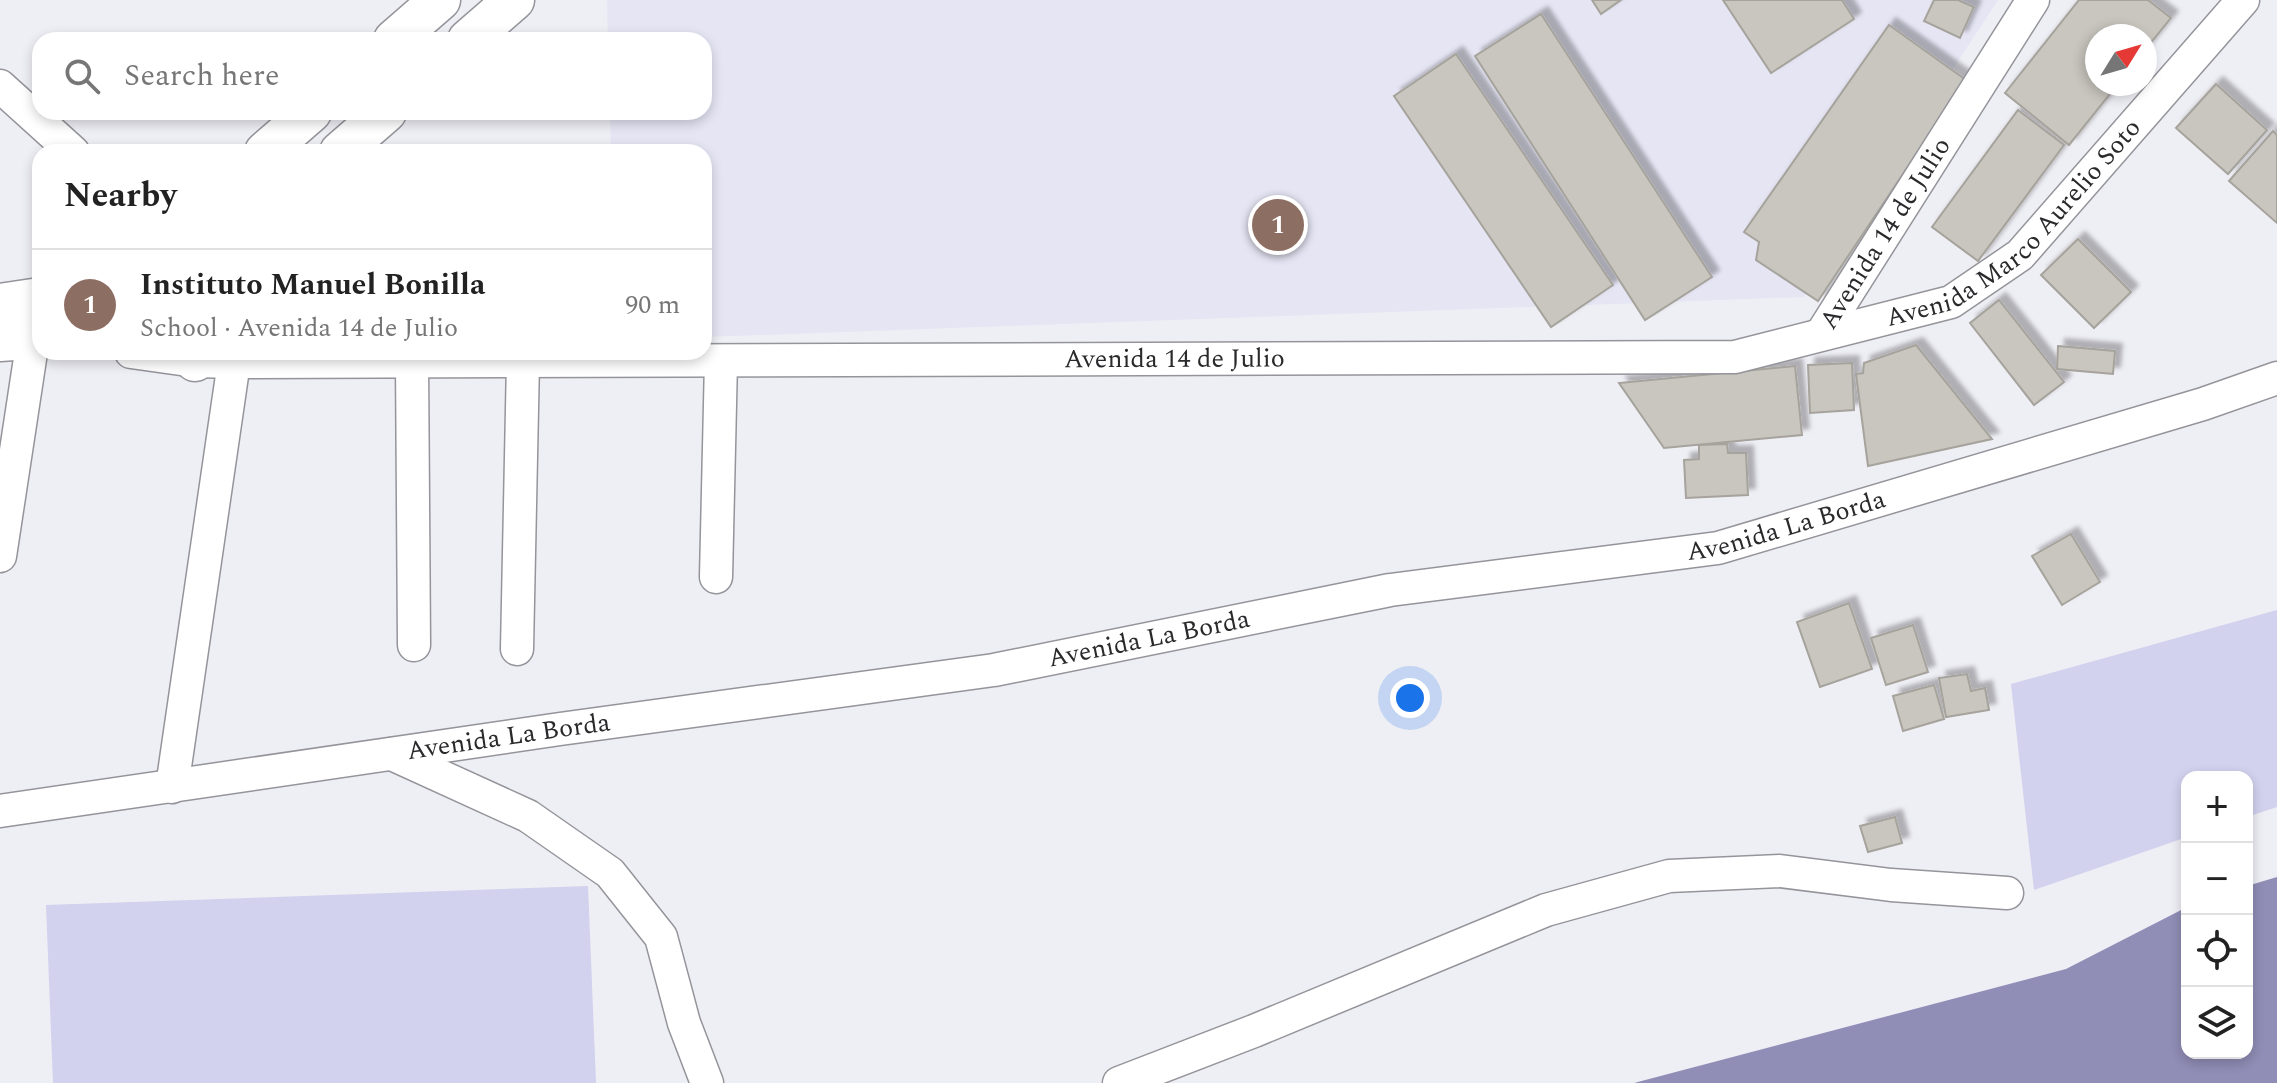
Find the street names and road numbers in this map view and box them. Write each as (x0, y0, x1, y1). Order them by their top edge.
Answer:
street label: Avenida Marco Aurelio Soto (1882, 109, 2151, 338)
street label: Avenida 14 de Julio (1809, 129, 1961, 337)
street label: Avenida 14 de Julio (1064, 338, 1285, 379)
street label: Avenida La Borda (1685, 479, 1891, 572)
street label: Avenida La Borda (1044, 599, 1254, 679)
street label: Avenida La Borda (404, 702, 613, 771)

